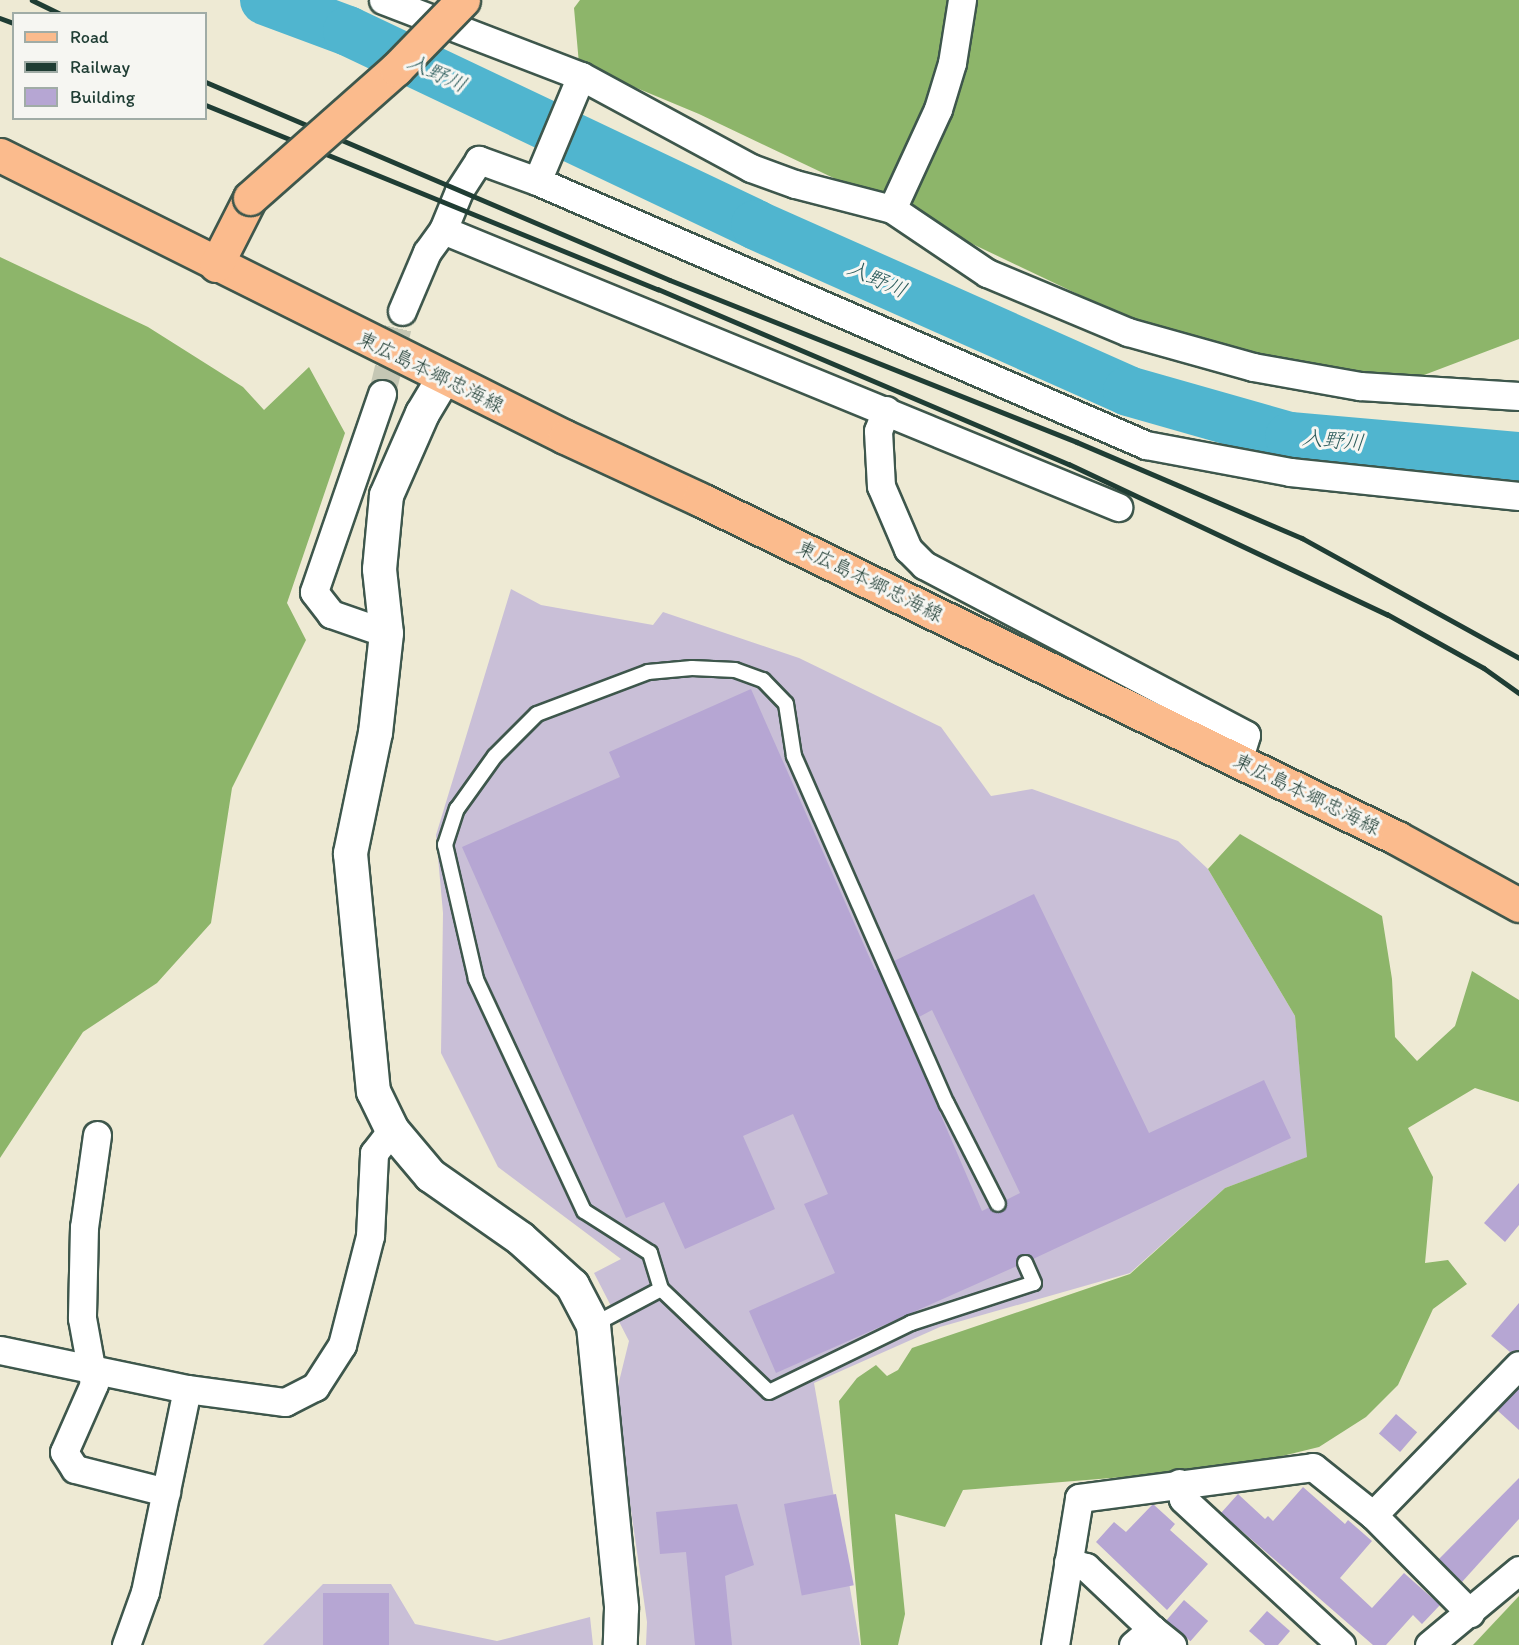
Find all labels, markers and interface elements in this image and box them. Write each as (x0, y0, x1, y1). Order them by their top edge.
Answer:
legend (12, 12, 207, 120)
text: Road (70, 26, 109, 48)
water label: 入野川 (403, 48, 471, 98)
text: Railway (70, 56, 130, 78)
text: Building (70, 86, 135, 108)
water label: 入野川 (843, 255, 911, 303)
street label: 東広島本郷忠海線 (354, 326, 508, 418)
water label: 入野川 (1301, 425, 1365, 455)
street label: 東広島本郷忠海線 (793, 535, 947, 627)
street label: 東広島本郷忠海線 (1230, 748, 1384, 840)

